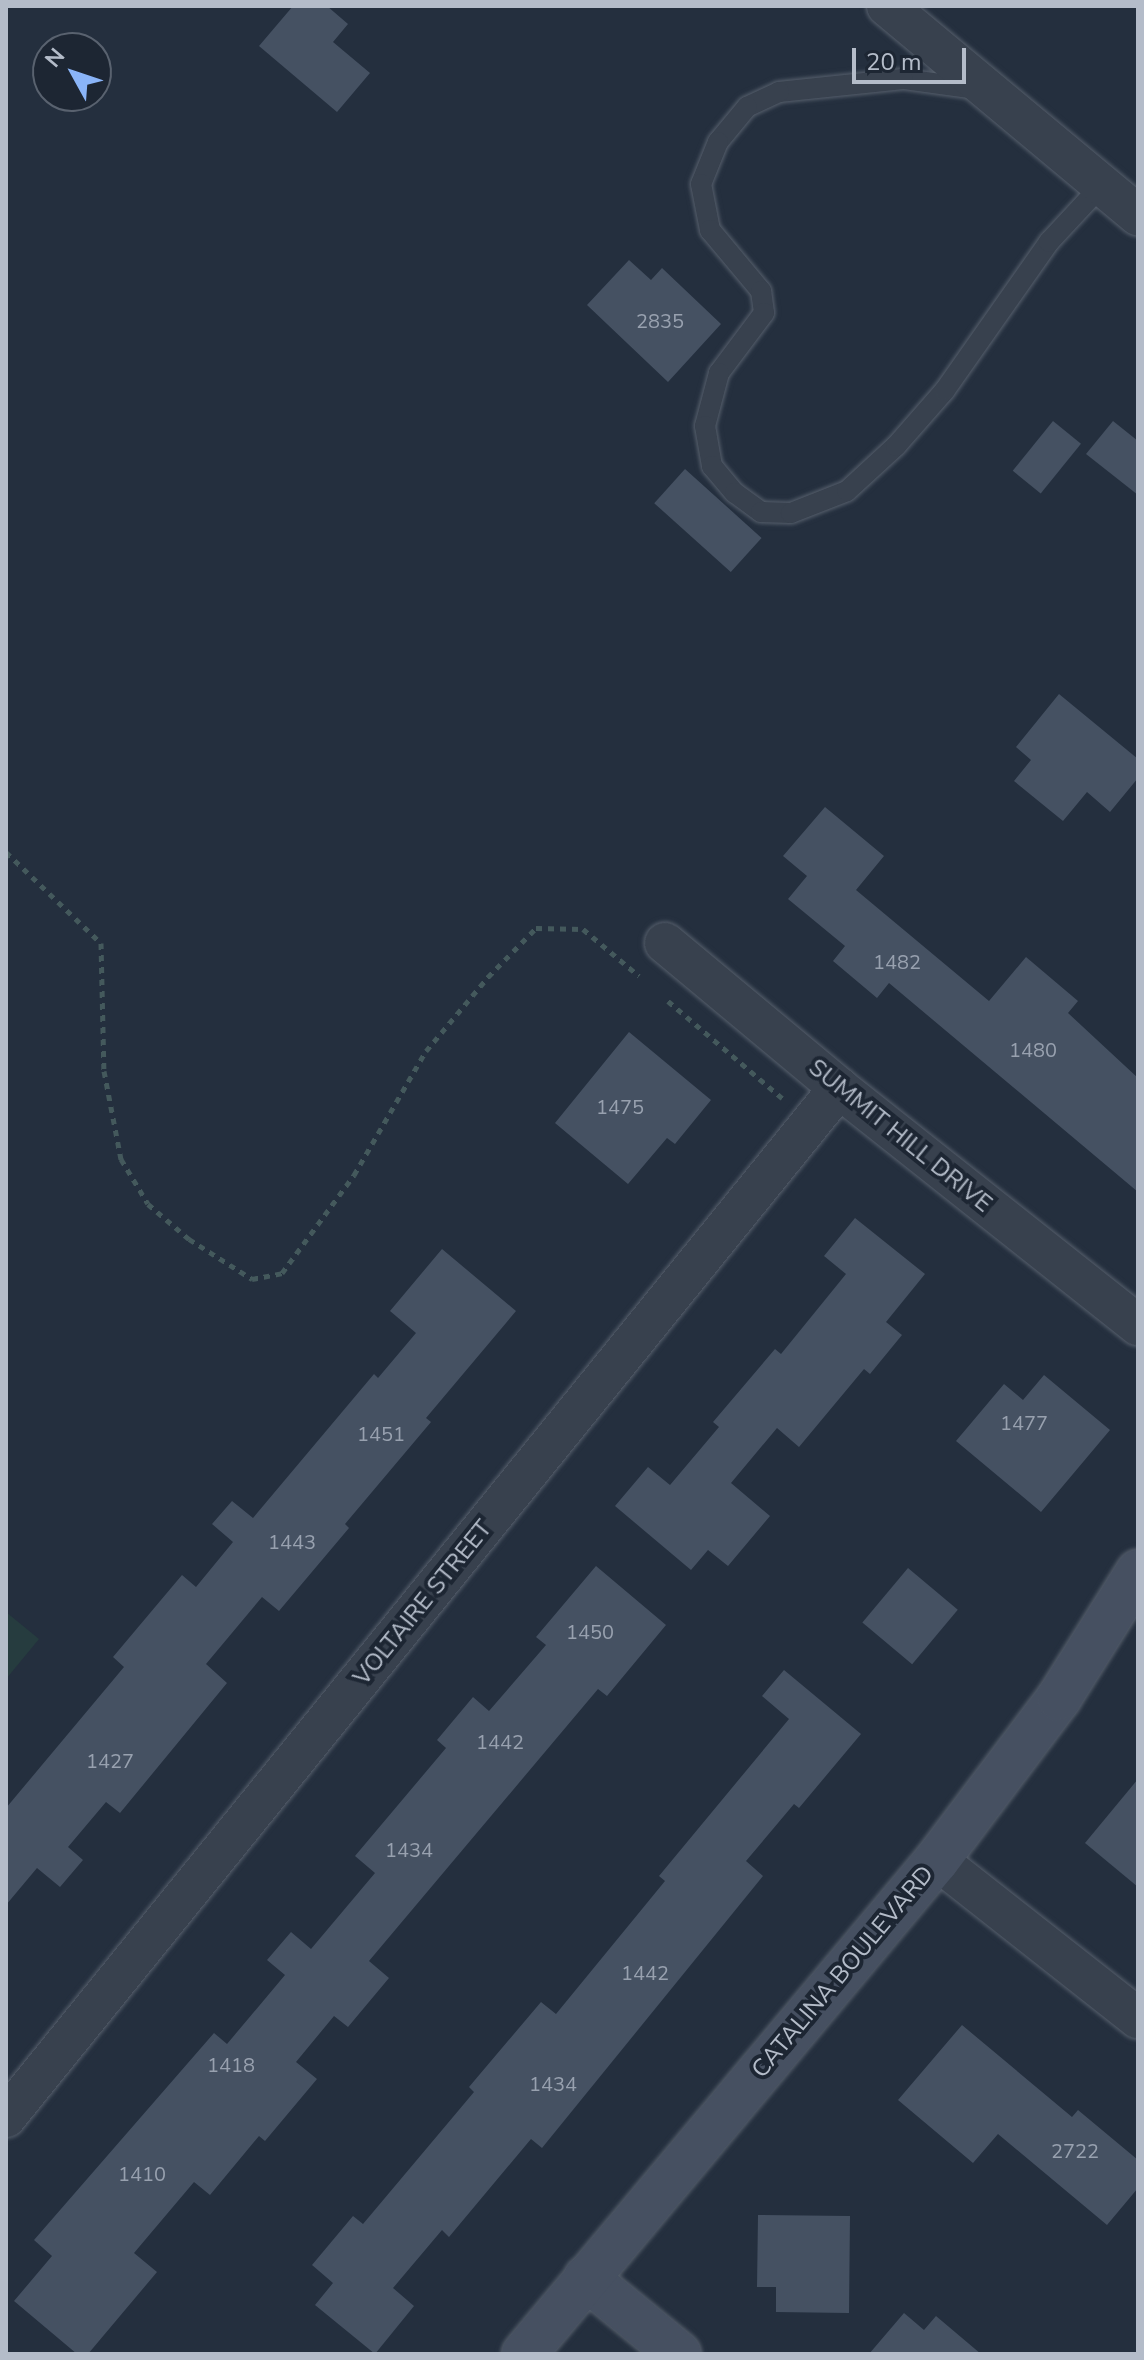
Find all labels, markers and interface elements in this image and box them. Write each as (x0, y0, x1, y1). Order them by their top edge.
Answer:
north arrow (32, 32, 112, 112)
scale bar (856, 32, 970, 82)
text: N (38, 42, 72, 74)
text: 20 m (866, 46, 922, 78)
house number: 2835 (636, 309, 684, 333)
house number: 1482 (873, 950, 921, 974)
house number: 1480 (1009, 1038, 1057, 1062)
street label: SUMMIT HILL DRIVE (803, 1053, 997, 1219)
house number: 1475 (596, 1095, 644, 1119)
house number: 1477 (1000, 1411, 1048, 1435)
house number: 1451 (357, 1422, 405, 1446)
street label: VOLTAIRE STREET (348, 1515, 498, 1691)
house number: 1443 (268, 1530, 316, 1554)
house number: 1450 (566, 1620, 614, 1644)
house number: 1442 (476, 1730, 524, 1754)
house number: 1427 (86, 1749, 134, 1773)
house number: 1434 (385, 1838, 433, 1862)
street label: CATALINA BOULEVARD (746, 1860, 940, 2084)
house number: 1442 (621, 1961, 669, 1985)
house number: 1418 (207, 2053, 255, 2077)
house number: 1434 (529, 2072, 577, 2096)
house number: 2722 (1051, 2139, 1099, 2163)
house number: 1410 (118, 2162, 166, 2186)

